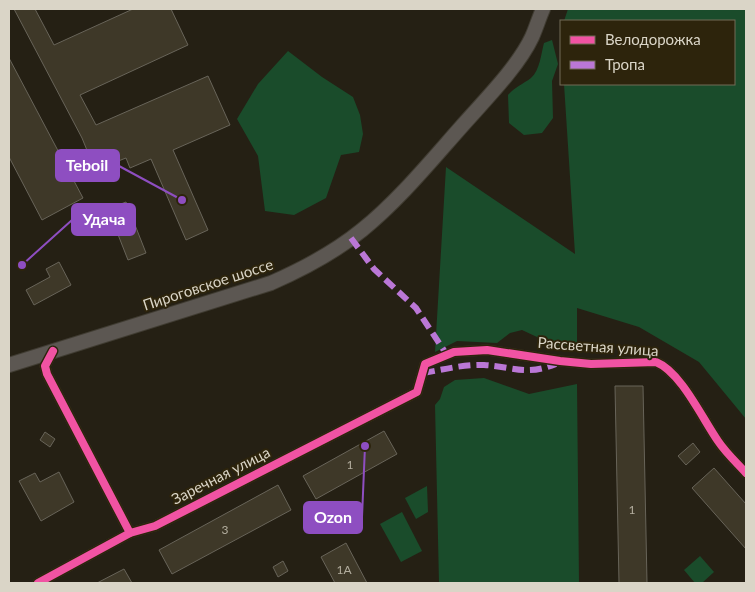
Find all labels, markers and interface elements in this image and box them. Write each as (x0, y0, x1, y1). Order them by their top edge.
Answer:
legend (560, 20, 735, 85)
text: Велодорожка (605, 30, 701, 48)
text: Тропа (605, 55, 645, 73)
callout: Teboil (56, 150, 119, 181)
text: Teboil (66, 155, 108, 174)
callout: Удача (72, 204, 135, 235)
text: Удача (82, 209, 125, 228)
street label: Пироговское шоссе (140, 254, 275, 314)
street label: Рассветная улица (537, 333, 659, 359)
street label: Заречная улица (168, 443, 273, 508)
house number: 1 (347, 457, 354, 472)
callout: Ozon (304, 502, 362, 533)
house number: 1 (629, 502, 636, 517)
text: Ozon (314, 507, 352, 526)
house number: 3 (222, 522, 229, 537)
house number: 1А (336, 562, 352, 577)

